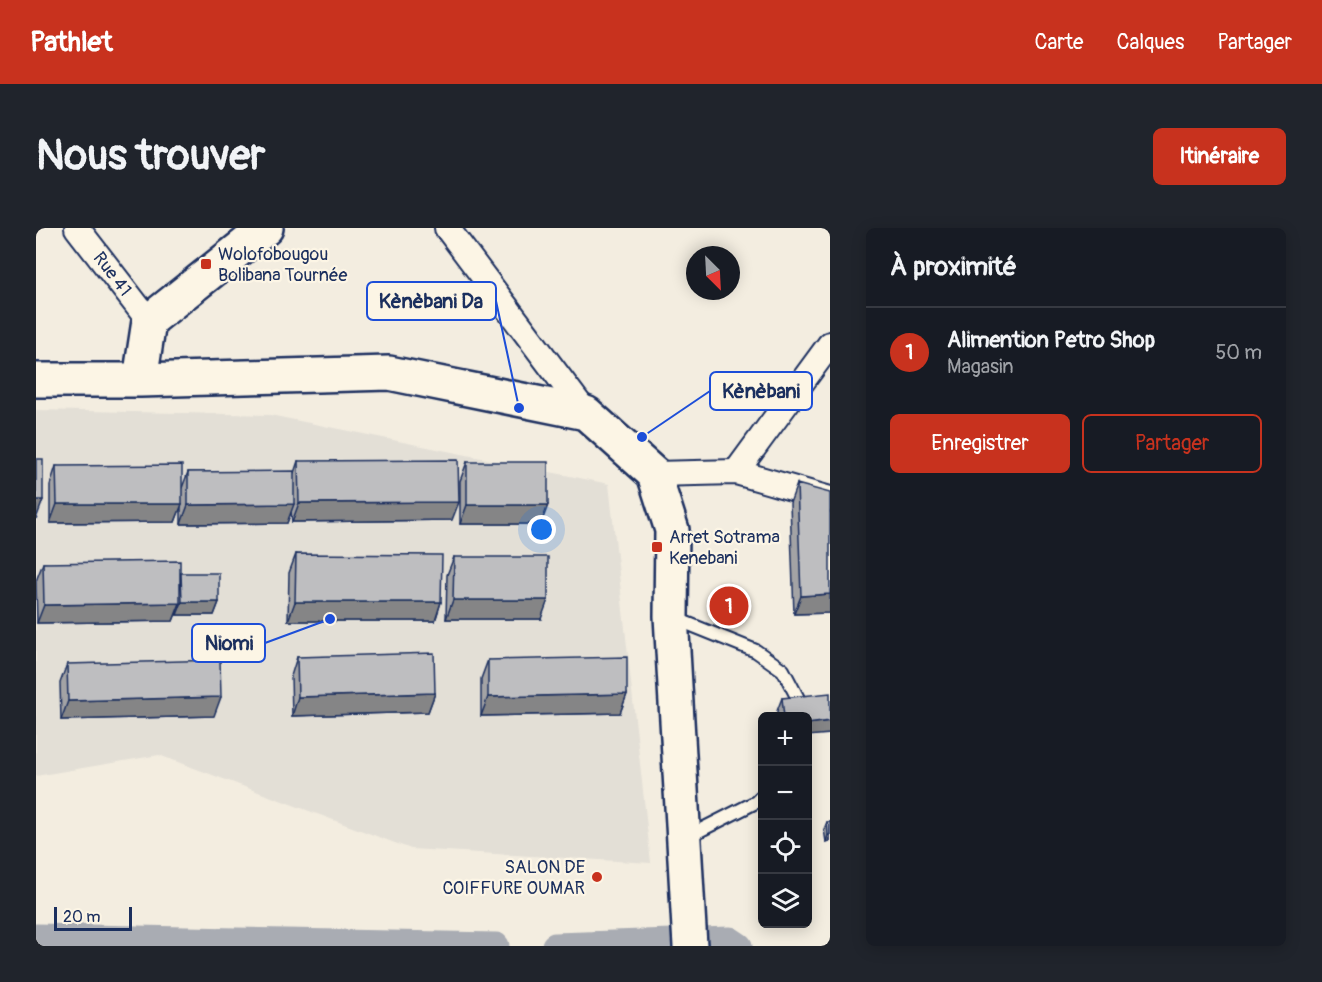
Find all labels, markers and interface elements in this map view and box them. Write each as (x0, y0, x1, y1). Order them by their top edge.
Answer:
text: Pathlet (30, 25, 113, 60)
text: Carte (1034, 29, 1083, 56)
text: Calques (1116, 29, 1184, 56)
text: Partager (1217, 29, 1292, 56)
button: Itinéraire (1153, 128, 1286, 185)
text: Nous trouver (36, 130, 265, 182)
place label: Wolofobougou Bolibana Tournée (218, 243, 348, 287)
north arrow (686, 246, 740, 300)
street label: Rue 41 (88, 247, 136, 301)
text: À proximité (890, 251, 1017, 283)
marker: Wolofobougou Bolibana Tournée (199, 257, 213, 271)
callout: Kènèbani Da (367, 282, 496, 320)
text: Kènèbani Da (379, 289, 483, 314)
text: Alimention Petro Shop (947, 326, 1155, 354)
text: 1 (906, 340, 913, 365)
text: 50 m (1215, 340, 1262, 365)
text: Magasin (947, 354, 1014, 379)
callout: Kènèbani (710, 372, 812, 410)
text: Kènèbani (722, 379, 800, 404)
button: Enregistrer (890, 414, 1070, 473)
button: Partager (1082, 414, 1262, 473)
your location (527, 515, 556, 544)
place label: Arret Sotrama Kenebani (669, 526, 780, 570)
marker: Arret Sotrama Kenebani (650, 540, 664, 554)
pin: 1 (710, 584, 748, 628)
callout: Niomi (192, 624, 265, 662)
text: Niomi (205, 631, 254, 656)
map controls (758, 712, 812, 928)
button: + (758, 712, 812, 766)
button: − (758, 766, 812, 820)
button: locate (758, 820, 812, 874)
place label: SALON DE COIFFURE OUMAR (442, 856, 585, 900)
marker: SALON DE COIFFURE OUMAR (590, 870, 604, 884)
button: layers (758, 874, 812, 928)
scale bar (54, 904, 132, 932)
text: 20 m (63, 907, 101, 927)

